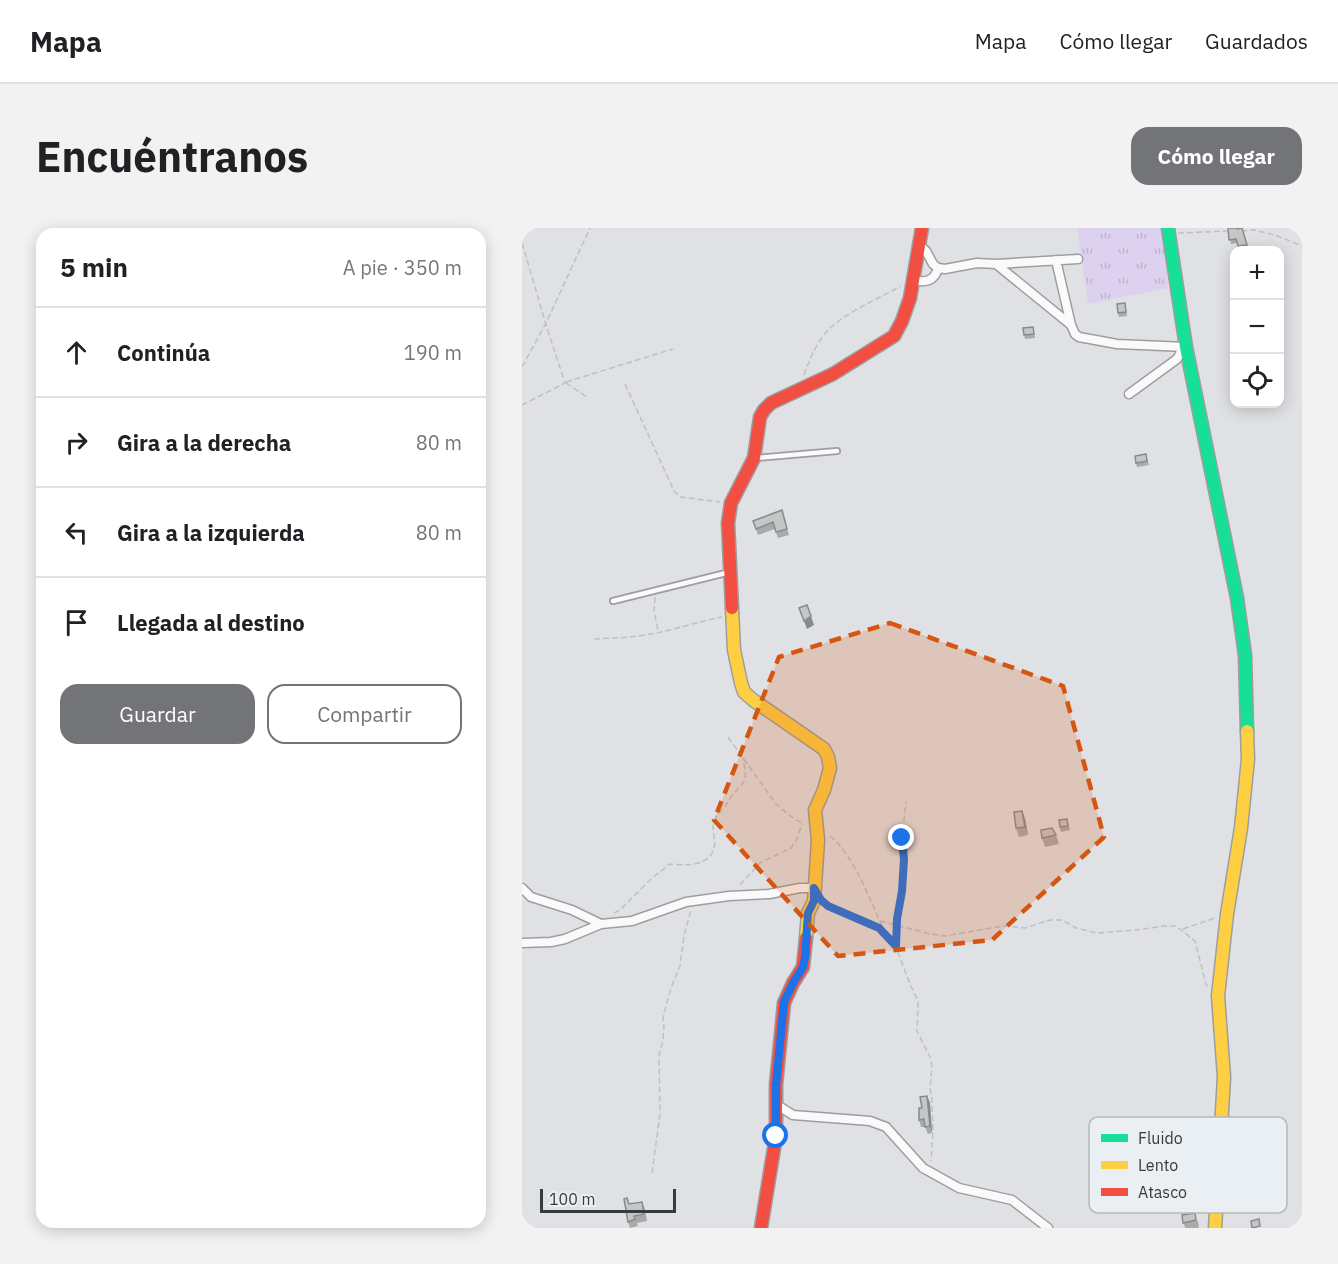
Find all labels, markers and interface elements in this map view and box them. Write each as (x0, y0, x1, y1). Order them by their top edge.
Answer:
text: Mapa (30, 23, 102, 60)
text: Mapa (975, 27, 1026, 55)
text: Cómo llegar (1059, 27, 1172, 55)
text: Guardados (1205, 27, 1308, 55)
button: Cómo llegar (1131, 127, 1302, 185)
text: Encuéntranos (36, 129, 308, 184)
map controls (1230, 246, 1284, 408)
button: + (1230, 246, 1284, 300)
text: 5 min (60, 250, 128, 284)
text: A pie · 350 m (343, 254, 462, 281)
button: − (1230, 300, 1284, 354)
icon: ahead (60, 336, 93, 369)
text: Continúa (117, 338, 210, 367)
text: 190 m (404, 339, 462, 366)
button: locate (1230, 354, 1284, 408)
icon: right (60, 426, 93, 459)
text: Gira a la derecha (117, 428, 291, 457)
text: 80 m (416, 429, 462, 456)
icon: left (60, 516, 93, 549)
text: Gira a la izquierda (117, 518, 305, 547)
text: 80 m (416, 519, 462, 546)
icon: arrive (60, 606, 93, 639)
text: Llegada al destino (117, 608, 305, 637)
button: Guardar (60, 684, 255, 744)
button: Compartir (267, 684, 462, 744)
route end (888, 824, 914, 850)
legend (1089, 1117, 1287, 1213)
route start (762, 1122, 788, 1148)
text: Fluido (1138, 1128, 1183, 1148)
text: Lento (1138, 1155, 1178, 1175)
text: Atasco (1138, 1182, 1187, 1202)
scale bar (540, 1186, 676, 1214)
text: 100 m (549, 1189, 596, 1209)

